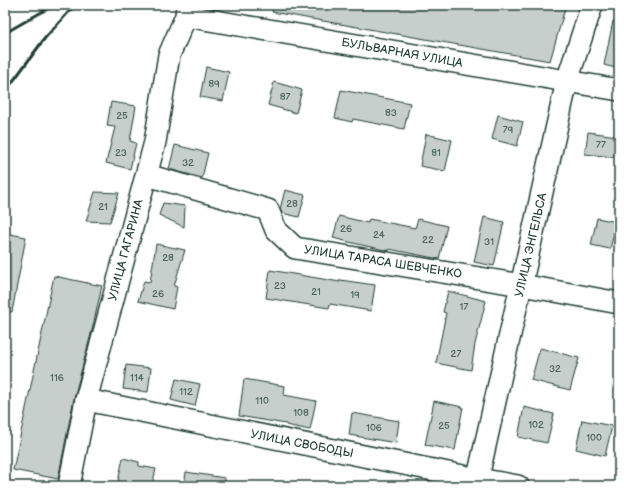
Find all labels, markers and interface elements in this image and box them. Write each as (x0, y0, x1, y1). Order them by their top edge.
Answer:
street label: БУЛЬВАРНАЯ УЛИЦА (340, 35, 464, 71)
house number: 89 (208, 78, 220, 90)
house number: 87 (280, 91, 290, 103)
house number: 83 (385, 107, 397, 119)
house number: 25 (116, 110, 128, 122)
house number: 79 (503, 124, 514, 136)
house number: 77 (596, 139, 606, 151)
house number: 23 (115, 147, 127, 159)
house number: 81 (431, 147, 441, 159)
house number: 32 (182, 157, 194, 169)
street label: УЛИЦА ЭНГЕЛЬСА (512, 191, 550, 299)
street label: УЛИЦА ГАГАРИНА (105, 197, 147, 302)
house number: 28 (286, 198, 298, 210)
house number: 21 (98, 201, 108, 213)
house number: 26 (340, 223, 352, 235)
house number: 24 (373, 229, 385, 241)
house number: 22 (422, 234, 434, 246)
house number: 31 (484, 236, 494, 248)
street label: УЛИЦА ТАРАСА ШЕВЧЕНКО (303, 242, 463, 282)
house number: 28 (162, 252, 174, 264)
house number: 23 (274, 280, 286, 292)
house number: 21 (311, 286, 321, 298)
house number: 26 (152, 288, 164, 300)
house number: 19 (350, 289, 360, 301)
house number: 17 (460, 301, 468, 313)
house number: 27 (451, 348, 461, 360)
house number: 32 (549, 363, 561, 375)
house number: 116 (50, 372, 64, 384)
house number: 114 (130, 372, 144, 384)
house number: 112 (179, 386, 193, 398)
house number: 110 (255, 395, 269, 407)
house number: 108 (293, 407, 309, 419)
house number: 102 (528, 419, 544, 431)
house number: 25 (438, 420, 450, 432)
house number: 106 (366, 422, 382, 434)
street label: УЛИЦА СВОБОДЫ (249, 427, 355, 461)
house number: 100 (586, 432, 602, 444)

